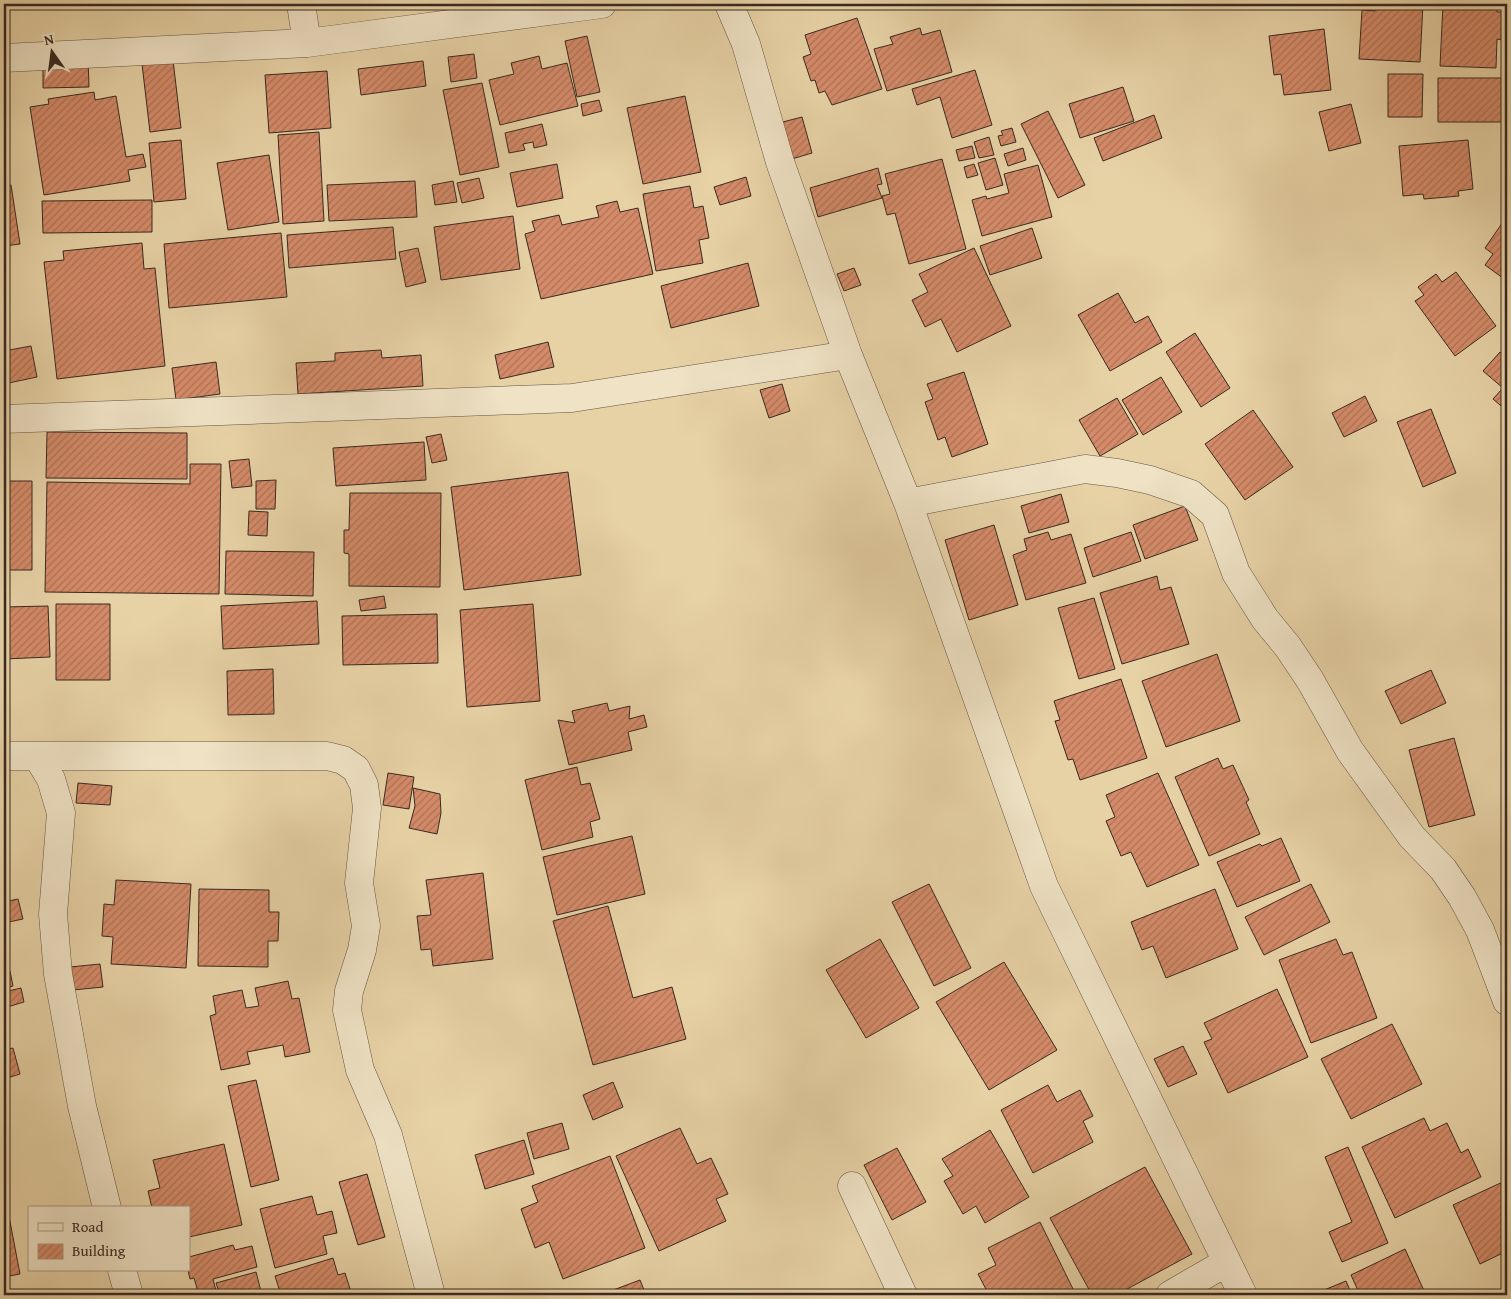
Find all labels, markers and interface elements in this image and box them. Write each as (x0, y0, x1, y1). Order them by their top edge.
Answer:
north arrow (28, 28, 78, 78)
text: N (42, 28, 56, 50)
legend (28, 1206, 190, 1272)
text: Road (72, 1216, 103, 1237)
text: Building (72, 1240, 126, 1261)

